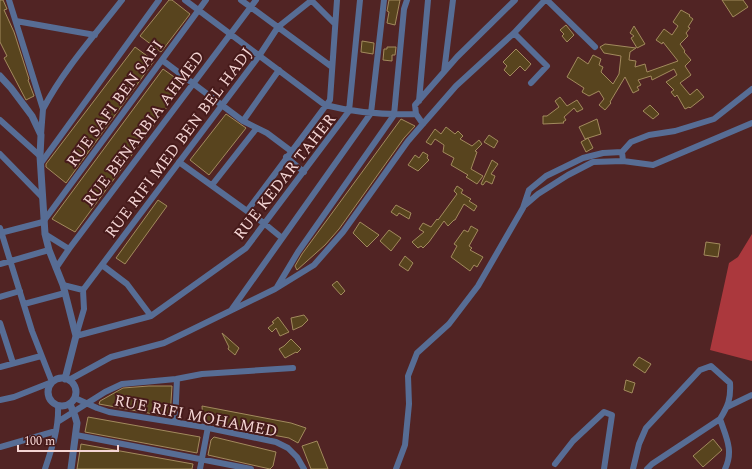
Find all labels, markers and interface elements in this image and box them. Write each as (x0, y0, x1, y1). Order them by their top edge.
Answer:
street label: RUE SAFI BEN SAFI (60, 35, 169, 172)
street label: RUE RIFI MED BEN BEL HADJ (99, 42, 259, 243)
street label: RUE BENARBIA AHMED (77, 46, 210, 211)
street label: RUE KEDAR TAHER (228, 108, 342, 245)
street label: RUE RIFI MOHAMED (112, 388, 279, 444)
scale bar (18, 427, 118, 453)
text: 100 m (24, 432, 55, 451)

